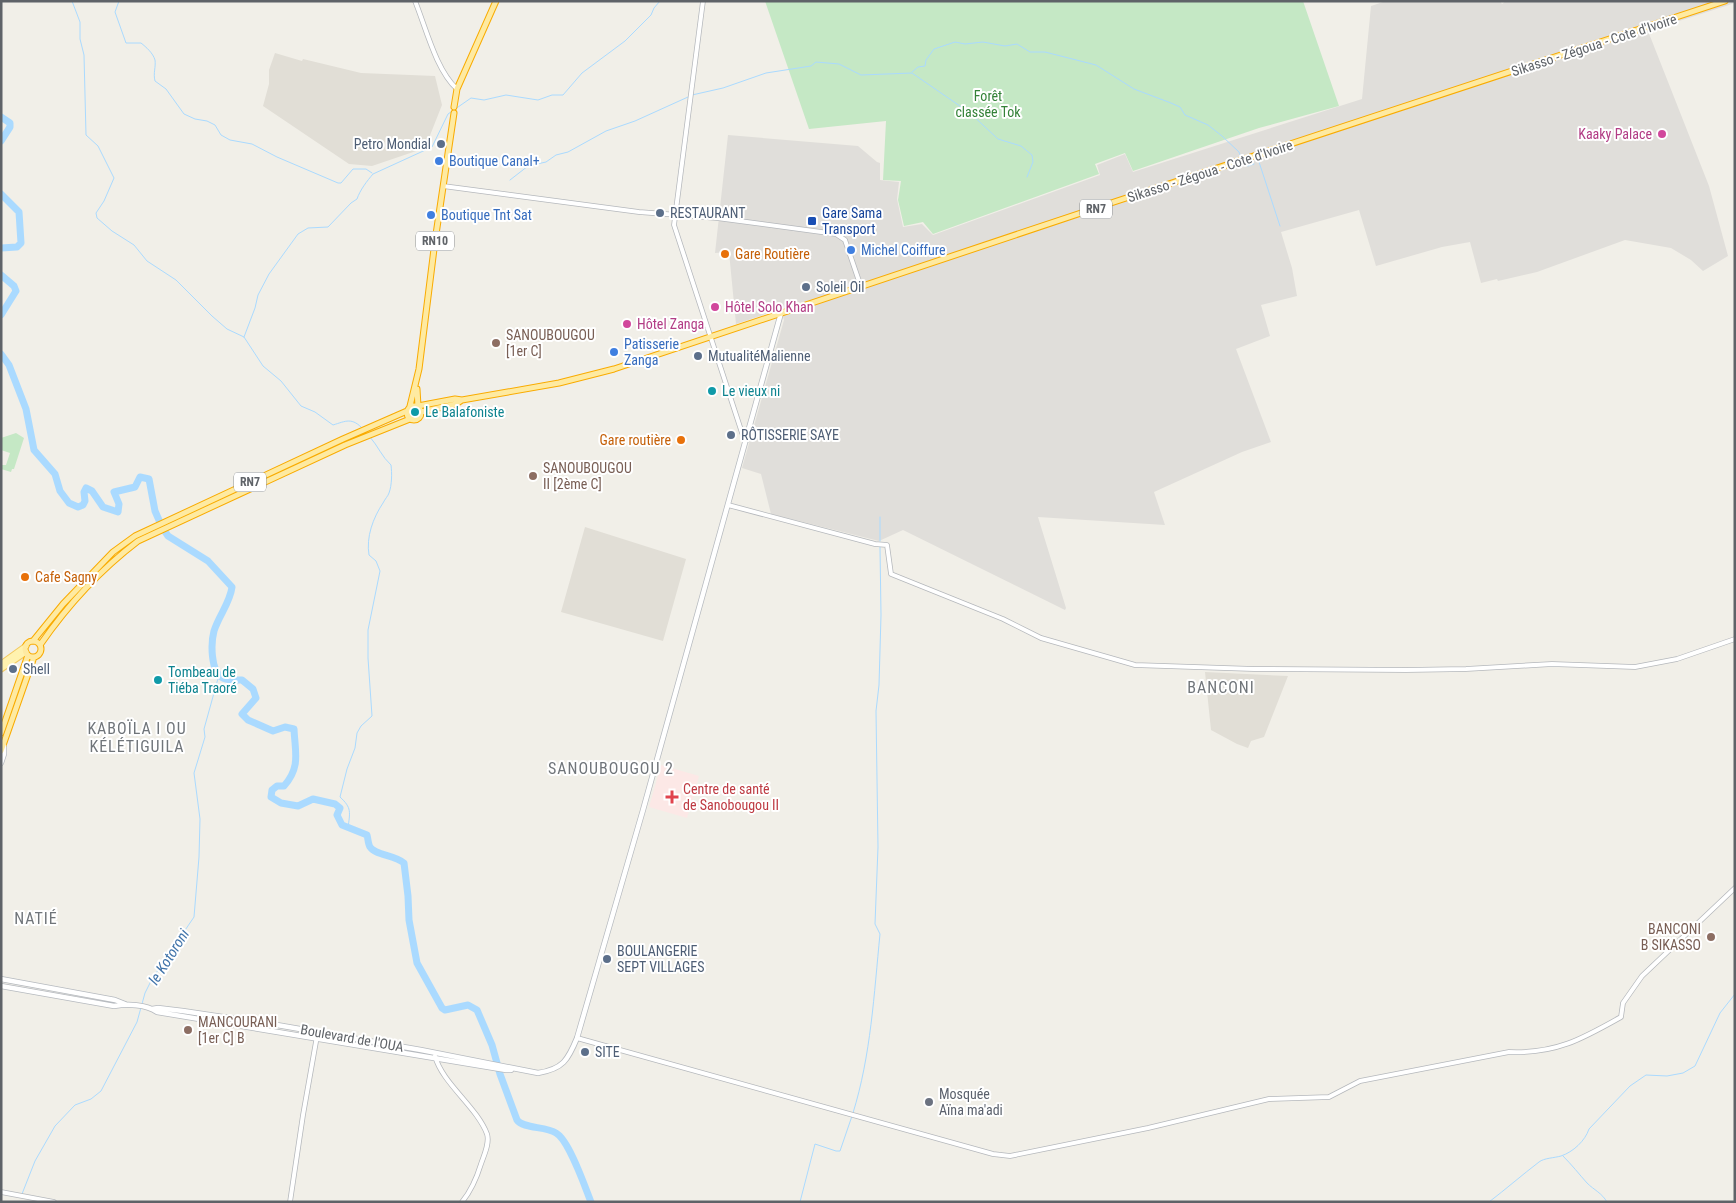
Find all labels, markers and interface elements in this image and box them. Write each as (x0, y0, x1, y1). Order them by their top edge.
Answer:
street label: Sikasso - Zégoua - Cote d'Ivoire (1509, 11, 1679, 79)
park label: Forêt classée Tok (955, 88, 1021, 120)
place label: Kaaky Palace (1578, 126, 1652, 142)
marker: Kaaky Palace (1656, 128, 1668, 140)
place label: Petro Mondial (354, 136, 431, 152)
street label: Sikasso - Zégoua - Cote d'Ivoire (1125, 137, 1295, 205)
marker: Petro Mondial (435, 138, 447, 150)
place label: Boutique Canal+ (449, 153, 540, 169)
marker: Boutique Canal+ (433, 155, 445, 167)
road number: RN7 (1080, 200, 1112, 218)
place label: RESTAURANT (670, 205, 745, 221)
place label: Gare Sama Transport (822, 205, 882, 237)
place label: Boutique Tnt Sat (441, 207, 532, 223)
marker: RESTAURANT (654, 207, 666, 219)
marker: Boutique Tnt Sat (425, 209, 437, 221)
marker: Gare Sama Transport (806, 215, 818, 227)
road number: RN10 (416, 232, 454, 250)
place label: Michel Coiffure (861, 242, 946, 258)
marker: Michel Coiffure (845, 244, 857, 256)
place label: Gare Routière (735, 246, 810, 262)
marker: Gare Routière (719, 248, 731, 260)
place label: Soleil Oil (816, 279, 865, 295)
marker: Soleil Oil (800, 281, 812, 293)
place label: Hôtel Solo Khan (725, 299, 813, 315)
marker: Hôtel Solo Khan (709, 301, 721, 313)
place label: Hôtel Zanga (637, 316, 704, 332)
marker: Hôtel Zanga (621, 318, 633, 330)
place label: SANOUBOUGOU [1er C] (506, 327, 595, 359)
place label: Patisserie Zanga (624, 336, 680, 368)
marker: SANOUBOUGOU [1er C] (490, 337, 502, 349)
marker: Patisserie Zanga (608, 346, 620, 358)
place label: MutualitéMalienne (708, 348, 811, 364)
marker: MutualitéMalienne (692, 350, 704, 362)
place label: Le vieux ni (722, 383, 780, 399)
marker: Le vieux ni (706, 385, 718, 397)
place label: Le Balafoniste (425, 404, 505, 420)
marker: Le Balafoniste (409, 406, 421, 418)
place label: RÔTISSERIE SAYE (741, 426, 839, 443)
marker: RÔTISSERIE SAYE (725, 429, 737, 441)
place label: Gare routière (600, 432, 671, 448)
marker: Gare routière (675, 434, 687, 446)
place label: SANOUBOUGOU II [2ème C] (543, 460, 632, 492)
marker: SANOUBOUGOU II [2ème C] (527, 470, 539, 482)
road number: RN7 (234, 472, 266, 492)
place label: Cafe Sagny (35, 569, 97, 585)
marker: Cafe Sagny (19, 571, 31, 583)
place label: Shell (23, 661, 50, 677)
marker: Shell (7, 663, 19, 675)
place label: Tombeau de Tiéba Traoré (168, 664, 237, 696)
marker: Tombeau de Tiéba Traoré (152, 674, 164, 686)
district label: BANCONI (1187, 678, 1255, 697)
district label: KABOÏLA I OU KÉLÉTIGUILA (87, 719, 187, 756)
district label: SANOUBOUGOU 2 (548, 759, 674, 778)
place label: Centre de santé de Sanobougou II (683, 781, 779, 813)
marker: Centre de santé de Sanobougou II (665, 790, 679, 804)
district label: NATIÉ (14, 909, 58, 928)
place label: BANCONI B SIKASSO (1641, 921, 1701, 953)
water label: le Kotoroni (145, 925, 193, 988)
marker: BANCONI B SIKASSO (1705, 931, 1717, 943)
place label: BOULANGERIE SEPT VILLAGES (617, 943, 705, 975)
marker: BOULANGERIE SEPT VILLAGES (601, 953, 613, 965)
place label: MANCOURANI [1er C] B (198, 1014, 277, 1046)
street label: Boulevard de l'OUA (299, 1021, 405, 1055)
marker: MANCOURANI [1er C] B (182, 1024, 194, 1036)
place label: SITE (595, 1044, 620, 1060)
marker: SITE (579, 1046, 591, 1058)
place label: Mosquée Aïna ma'adi (939, 1086, 1003, 1118)
marker: Mosquée Aïna ma'adi (923, 1096, 935, 1108)

